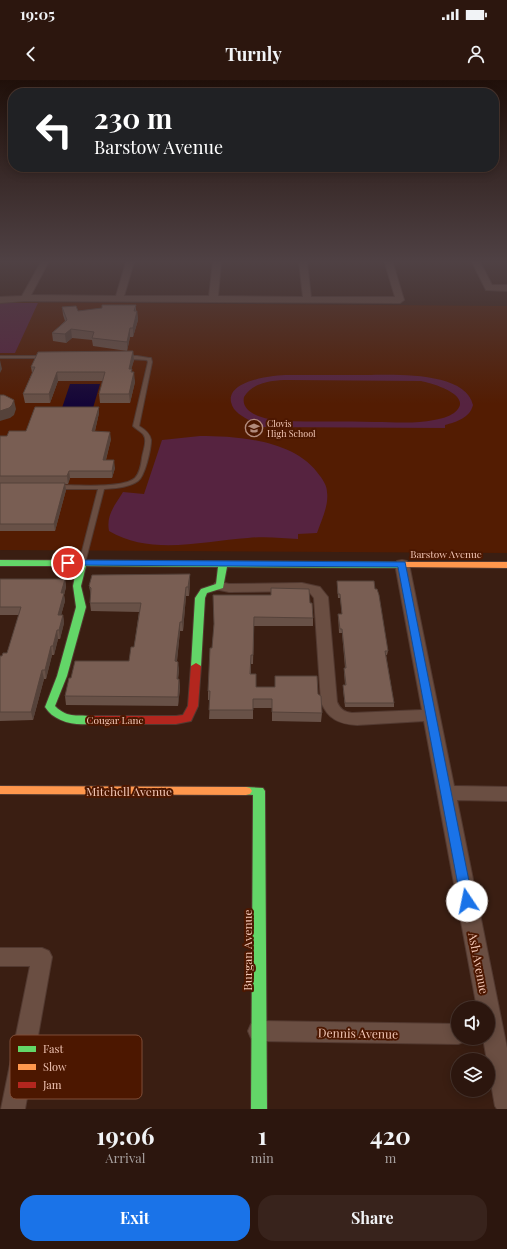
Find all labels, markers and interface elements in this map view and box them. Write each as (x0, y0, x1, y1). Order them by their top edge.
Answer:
text: 19:05 (20, 4, 55, 24)
text: Turnly (225, 42, 282, 66)
icon: back (20, 43, 42, 65)
icon: person (465, 43, 487, 65)
text: 230 m (94, 99, 172, 136)
icon: left (28, 104, 80, 156)
text: Barstow Avenue (94, 135, 223, 159)
place label: Clovis High School (267, 417, 316, 439)
school or university icon: Clovis High School (244, 418, 264, 438)
pin (51, 546, 85, 580)
street label: Barstow Avenue (410, 547, 482, 561)
icon: arrive (57, 552, 79, 574)
street label: Cougar Lane (87, 713, 143, 727)
street label: Mitchell Avenue (86, 783, 172, 799)
position arrow (446, 880, 488, 922)
street label: Burgan Avenue (239, 909, 255, 991)
street label: Ash Avenue (465, 930, 493, 995)
map controls (451, 1001, 495, 1097)
button: sound (451, 1001, 495, 1045)
street label: Dennis Avenue (318, 1024, 398, 1042)
legend (10, 1035, 142, 1099)
text: Fast (43, 1041, 63, 1056)
button: layers (451, 1053, 495, 1097)
text: Slow (43, 1059, 67, 1074)
text: Jam (42, 1077, 62, 1092)
text: 19:06 (96, 1119, 155, 1151)
text: 1 (258, 1119, 267, 1151)
text: 420 (370, 1119, 411, 1151)
text: Arrival (105, 1149, 145, 1166)
text: min (251, 1149, 274, 1166)
text: m (385, 1149, 396, 1166)
button: Exit (20, 1195, 250, 1241)
button: Share (258, 1195, 487, 1241)

